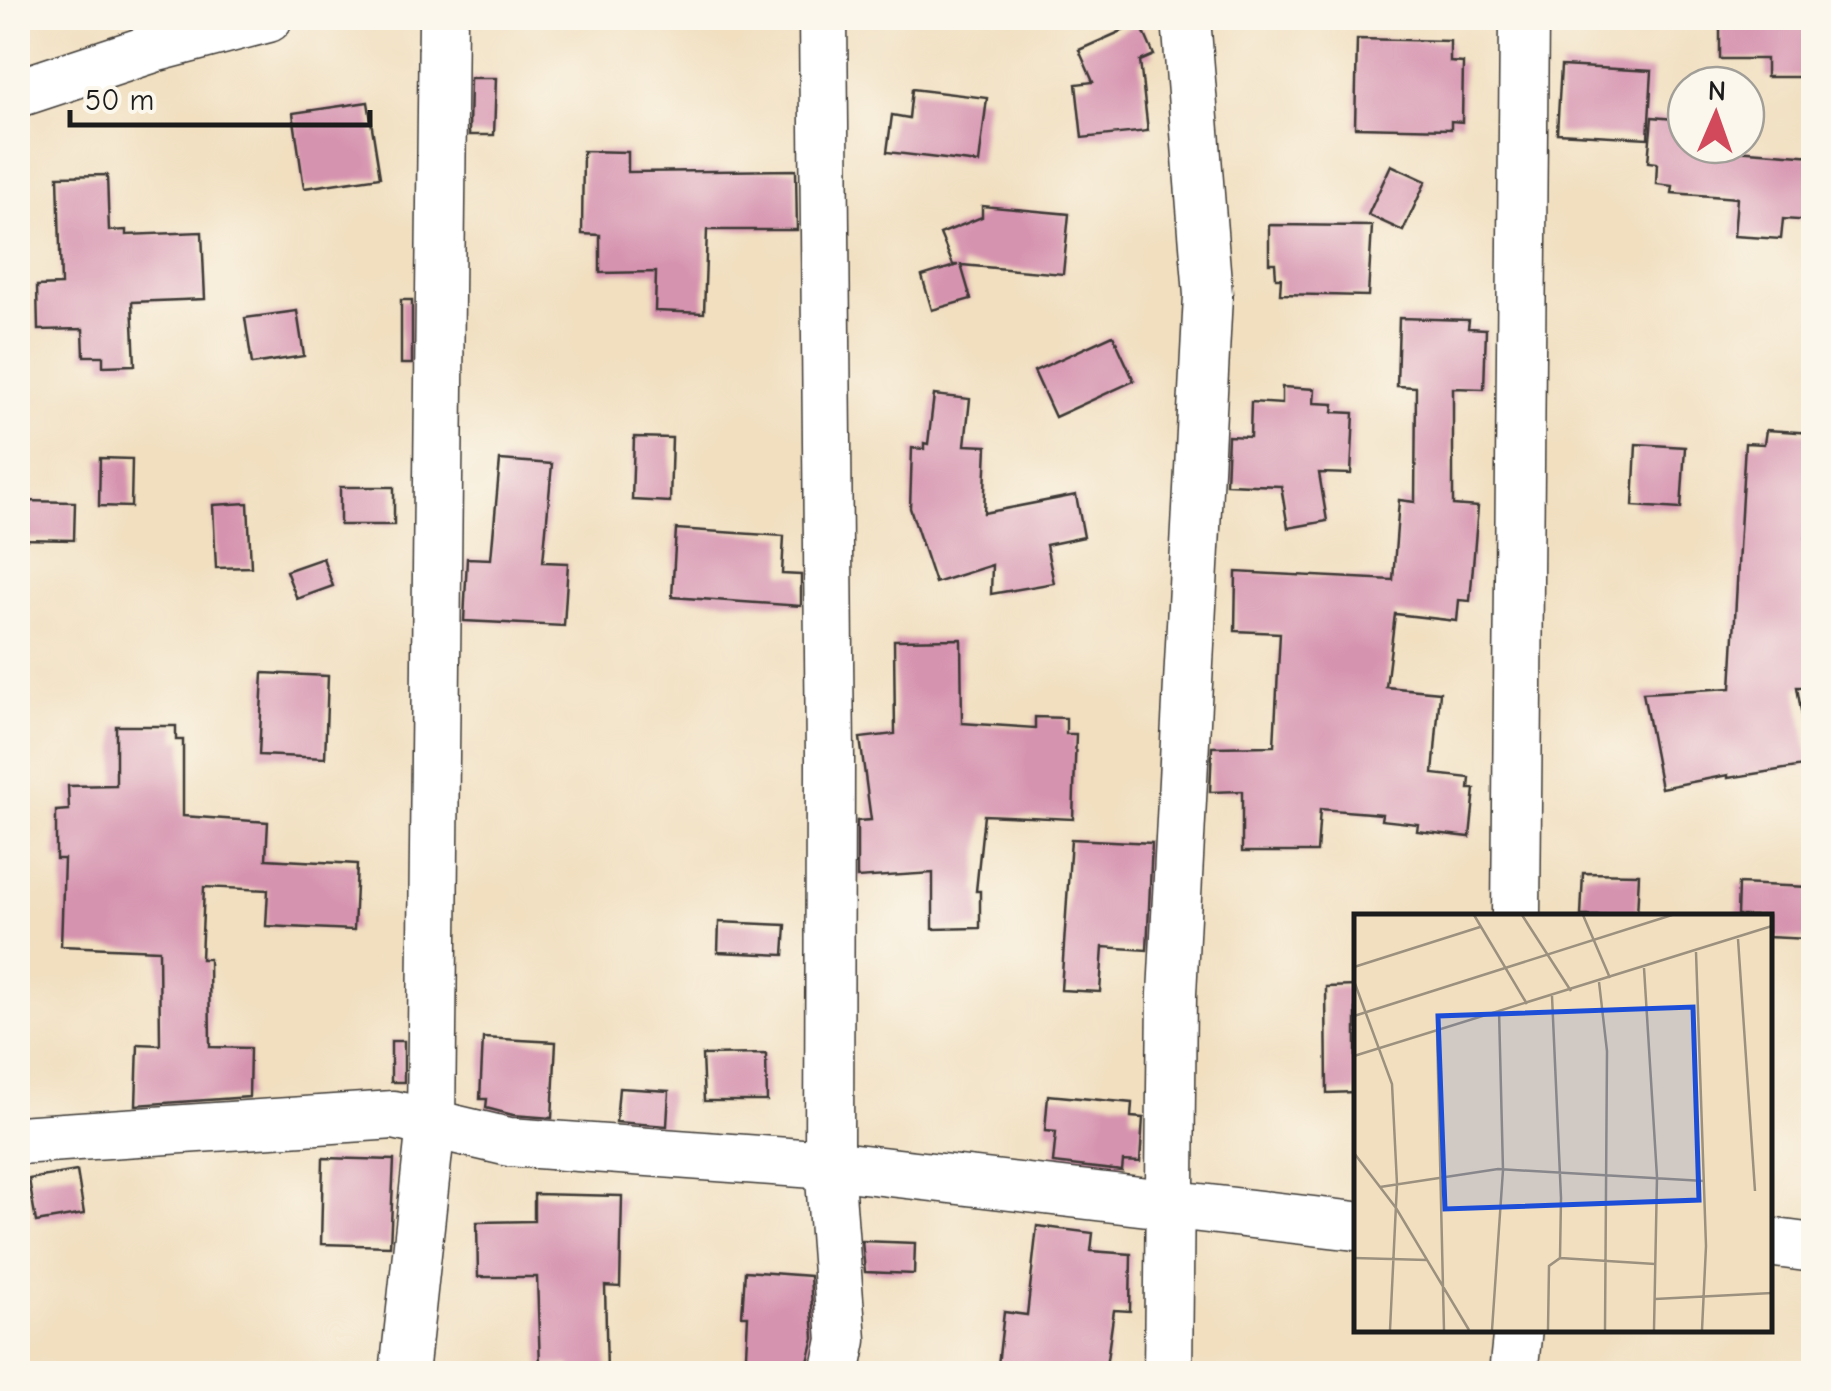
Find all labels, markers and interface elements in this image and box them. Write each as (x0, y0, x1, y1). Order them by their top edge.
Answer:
scale bar (70, 65, 370, 127)
north arrow (1666, 65, 1766, 165)
text: N (1707, 75, 1727, 107)
text: 50 m (85, 83, 154, 118)
inset map (1354, 914, 1771, 1331)

